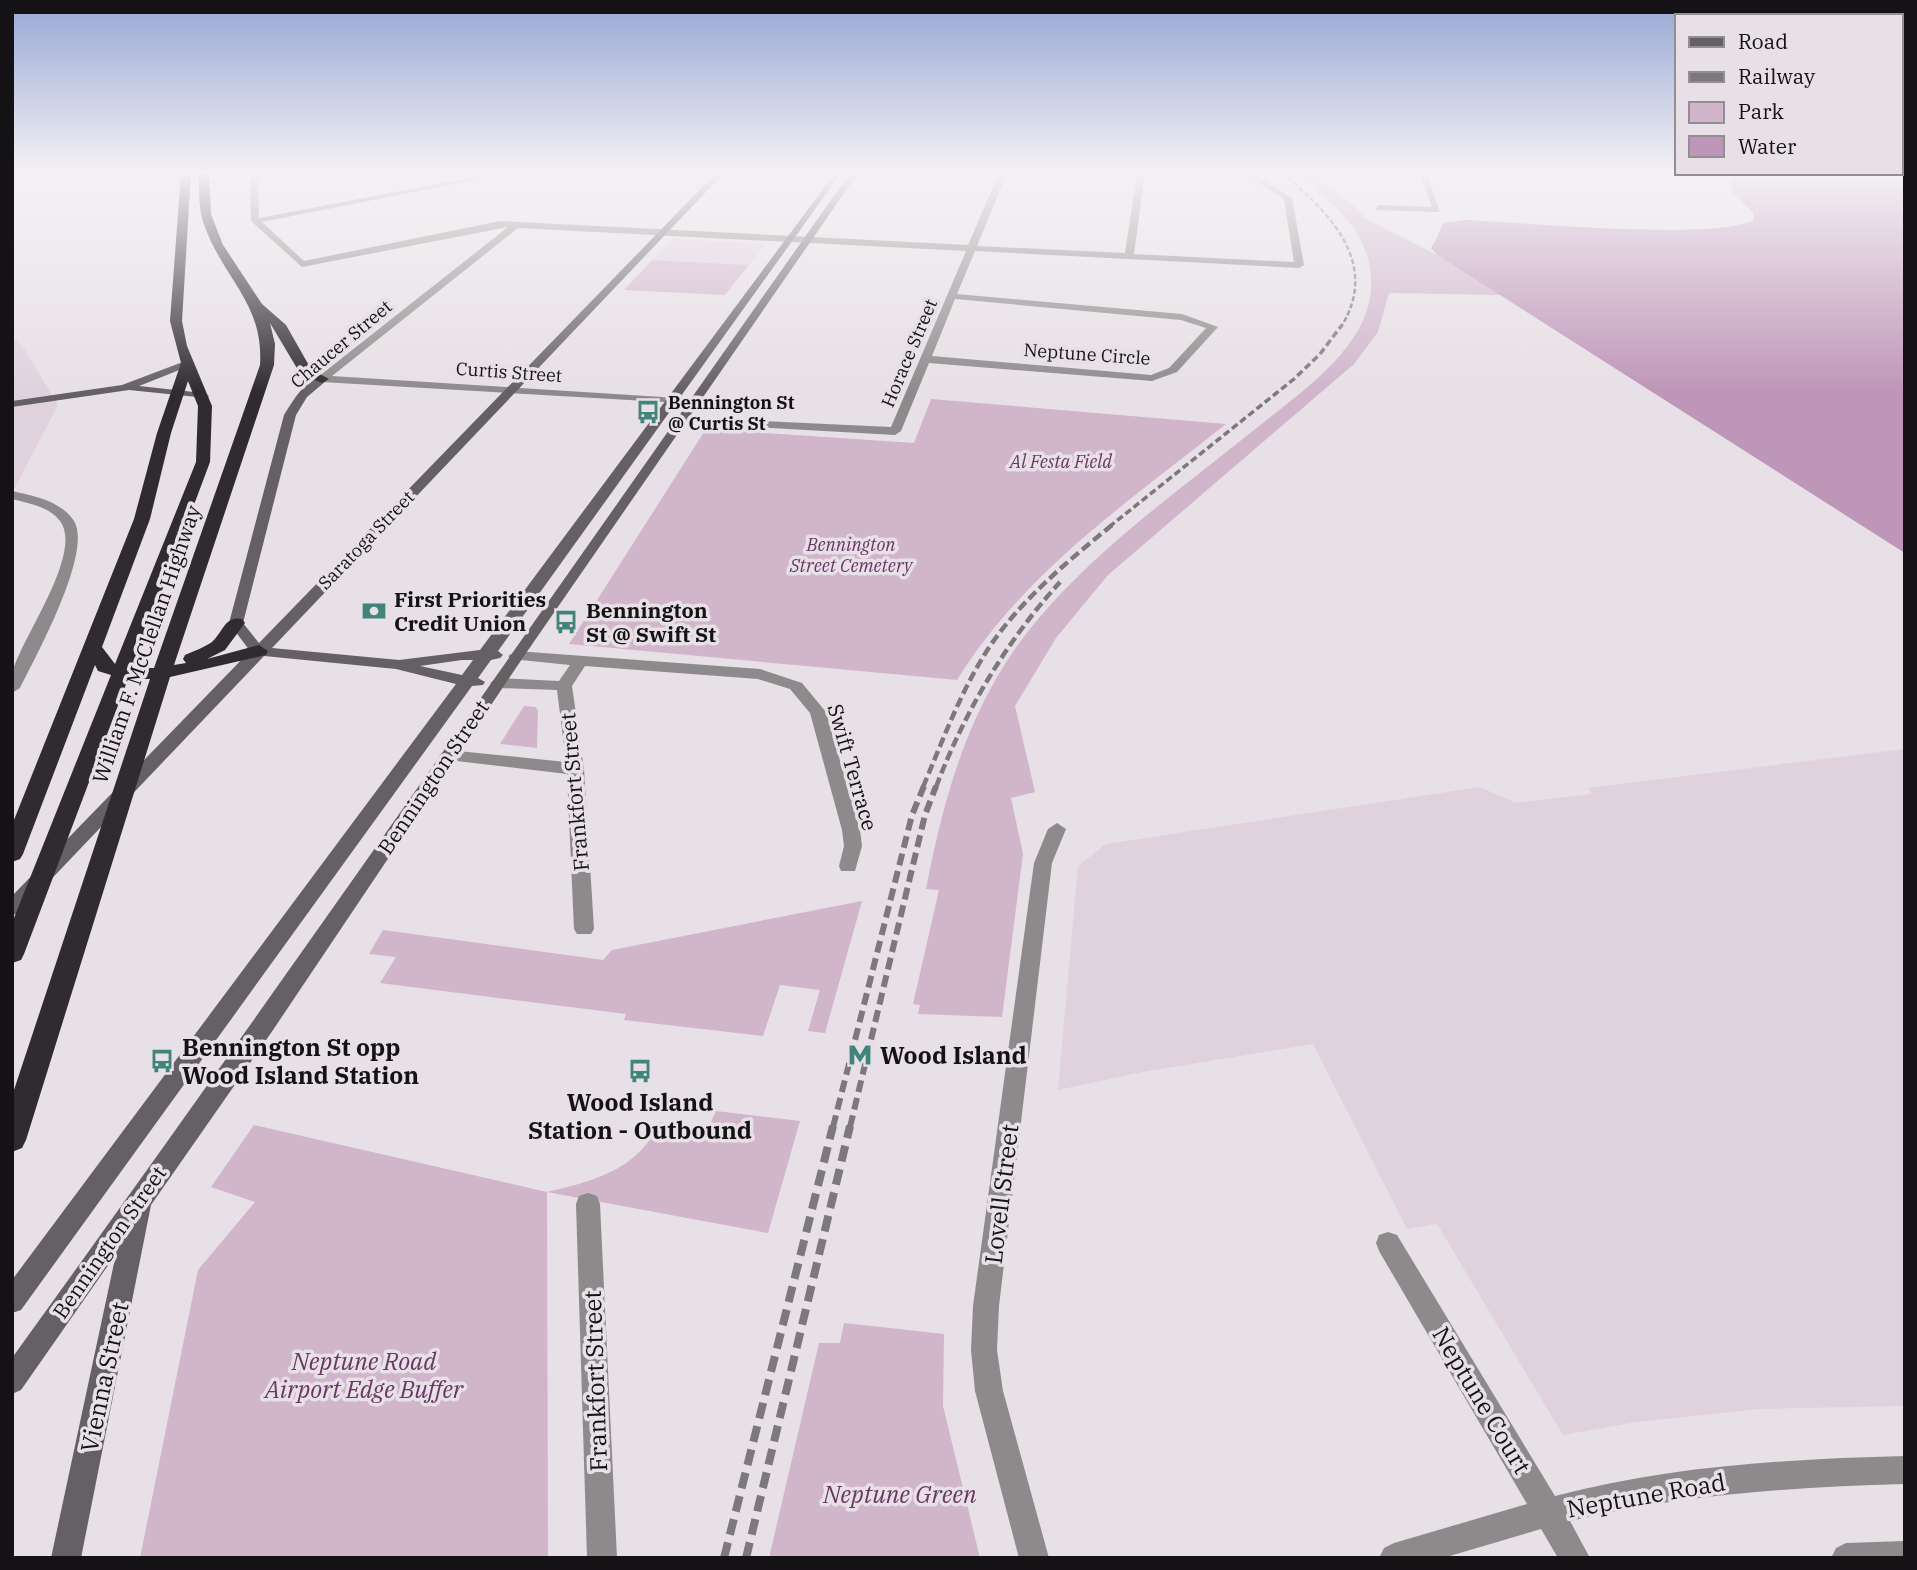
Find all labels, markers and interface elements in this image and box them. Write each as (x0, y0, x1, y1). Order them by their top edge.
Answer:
legend (1675, 14, 1903, 175)
text: Road (1738, 27, 1788, 55)
text: Railway (1738, 62, 1816, 90)
text: Park (1738, 97, 1785, 125)
text: Water (1738, 132, 1797, 160)
street label: Chaucer Street (286, 295, 396, 393)
street label: Horace Street (876, 295, 942, 411)
street label: Neptune Circle (1023, 338, 1151, 370)
street label: Curtis Street (455, 357, 563, 387)
place label: Bennington St @ Curtis St (668, 391, 795, 435)
bus stop icon: Bennington St @ Curtis St (634, 398, 662, 426)
park label: Al Festa Field (1009, 450, 1112, 473)
street label: Saratoga Street (313, 486, 419, 594)
street label: William F. McClellan Highway (85, 500, 207, 787)
park label: Bennington Street Cemetery (789, 533, 914, 577)
place label: First Priorities Credit Union (394, 585, 546, 637)
place label: Bennington St @ Swift St (586, 596, 716, 648)
bank icon: First Priorities Credit Union (360, 597, 388, 625)
bus stop icon: Bennington St @ Swift St (552, 608, 580, 636)
street label: Bennington Street (371, 694, 495, 860)
street label: Swift Terrace (822, 700, 884, 834)
street label: Frankfort Street (553, 712, 595, 872)
place label: Bennington St opp Wood Island Station (182, 1031, 419, 1091)
place label: Wood Island (880, 1039, 1027, 1071)
metro station icon: Wood Island (846, 1041, 874, 1069)
bus stop icon: Bennington St opp Wood Island Station (148, 1047, 176, 1075)
bus stop icon: Wood Island Station - Outbound (626, 1057, 654, 1085)
place label: Wood Island Station - Outbound (528, 1086, 752, 1146)
street label: Lovell Street (977, 1122, 1025, 1266)
street label: Bennington Street (46, 1160, 172, 1324)
street label: Frankfort Street (576, 1290, 614, 1472)
street label: Vienna Street (72, 1299, 136, 1455)
street label: Neptune Court (1425, 1320, 1539, 1480)
park label: Neptune Road Airport Edge Buffer (263, 1345, 465, 1405)
street label: Neptune Road (1564, 1465, 1728, 1525)
park label: Neptune Green (822, 1478, 977, 1510)

